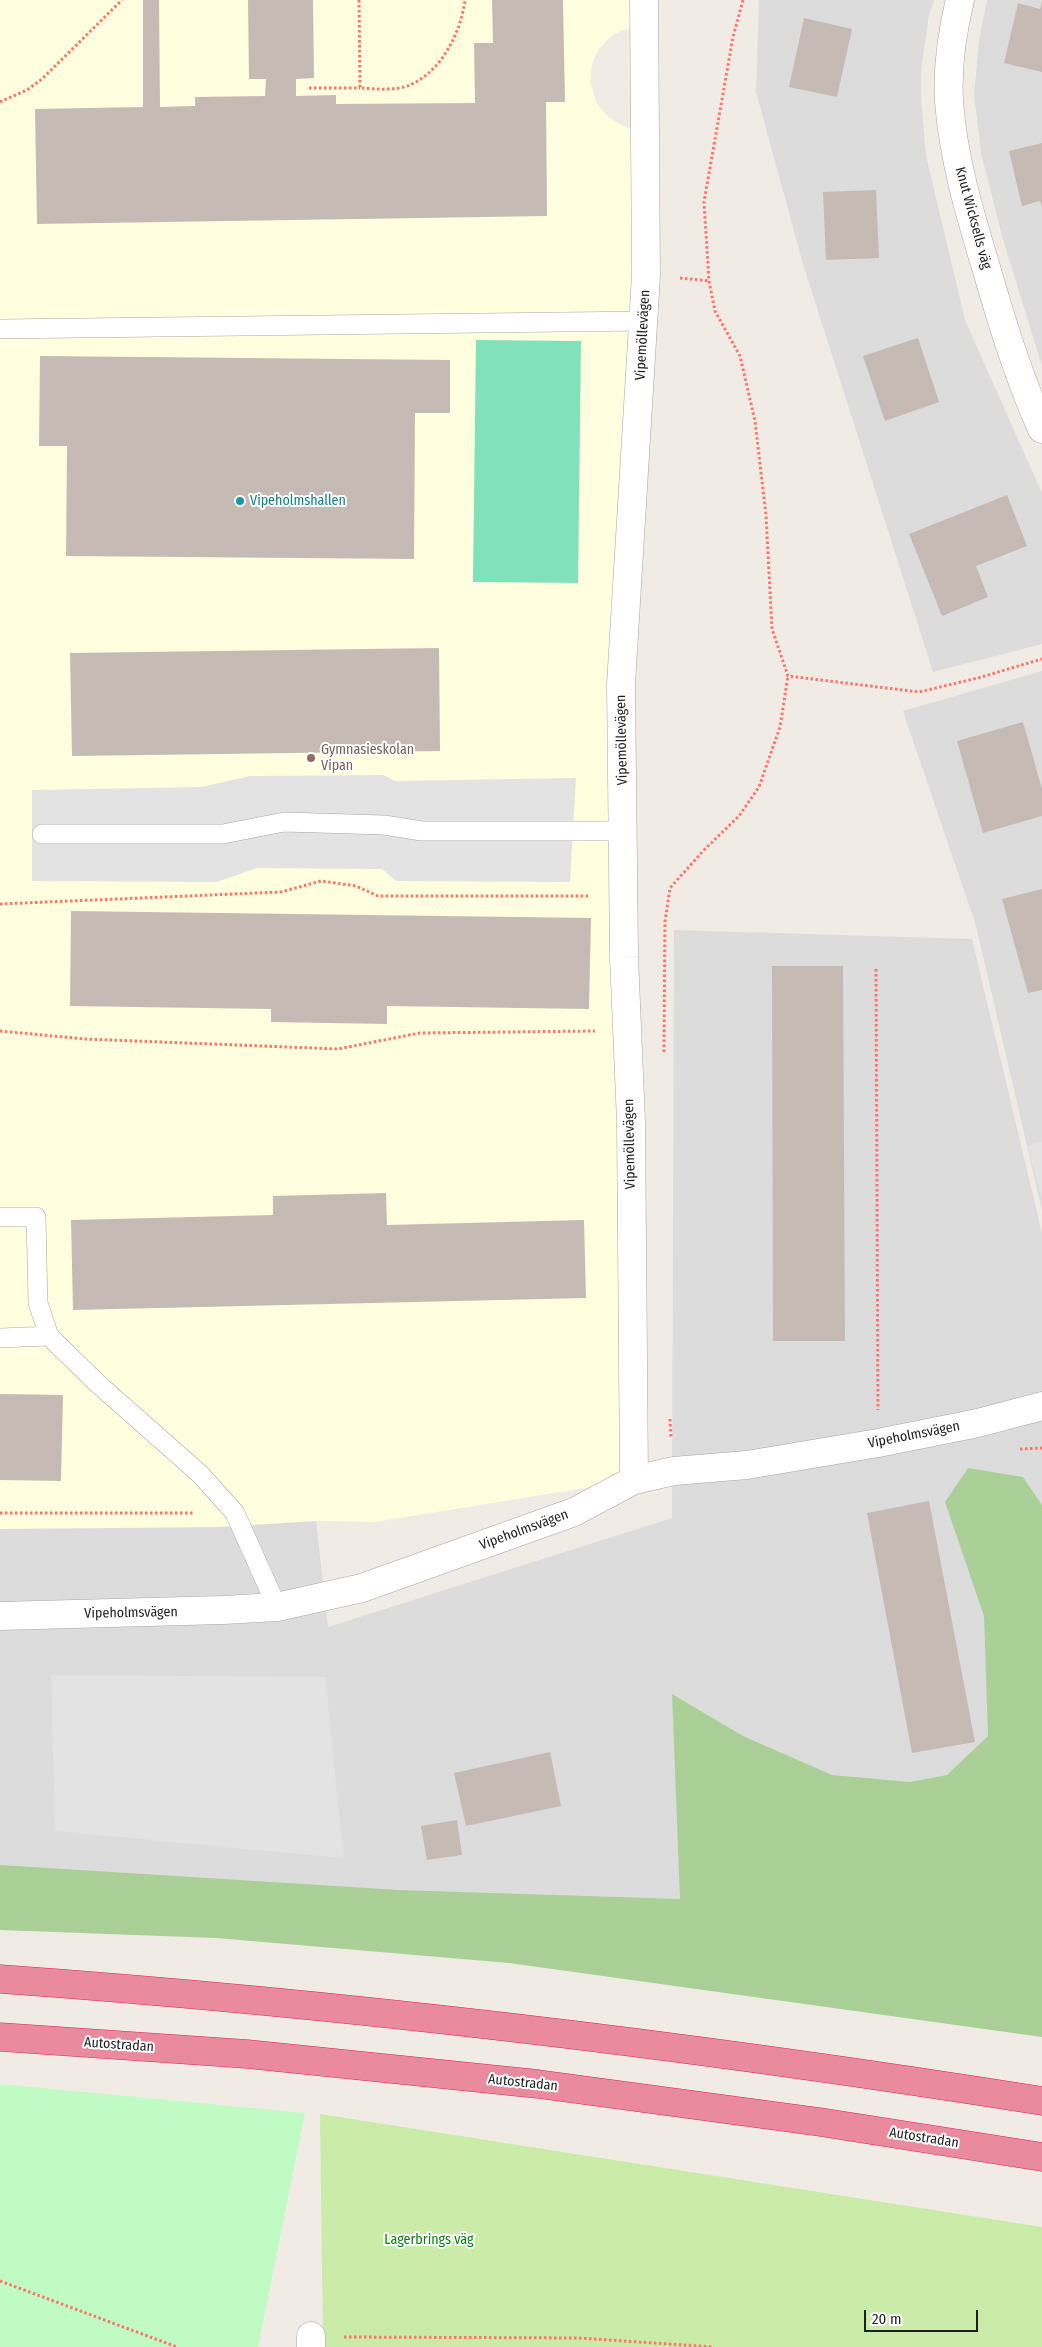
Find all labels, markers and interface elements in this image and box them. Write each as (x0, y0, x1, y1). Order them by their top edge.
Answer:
street label: Knut Wicksells väg (951, 165, 995, 271)
street label: Vipemöllevägen (632, 289, 654, 381)
place label: Vipeholmshallen (250, 493, 346, 509)
marker: Vipeholmshallen (234, 495, 246, 507)
street label: Vipemöllevägen (613, 694, 631, 786)
place label: Gymnasieskolan Vipan (321, 742, 414, 774)
marker: Gymnasieskolan Vipan (305, 752, 317, 764)
street label: Vipemöllevägen (621, 1098, 639, 1190)
street label: Vipeholmsvägen (867, 1418, 961, 1452)
street label: Vipeholmsvägen (477, 1506, 571, 1554)
street label: Vipeholmsvägen (84, 1604, 178, 1622)
street label: Autostradan (83, 2034, 155, 2056)
street label: Autostradan (487, 2071, 559, 2095)
street label: Autostradan (888, 2124, 960, 2152)
park label: Lagerbrings väg (384, 2232, 474, 2248)
scale bar (867, 2300, 981, 2332)
text: 20 m (872, 2310, 902, 2328)

